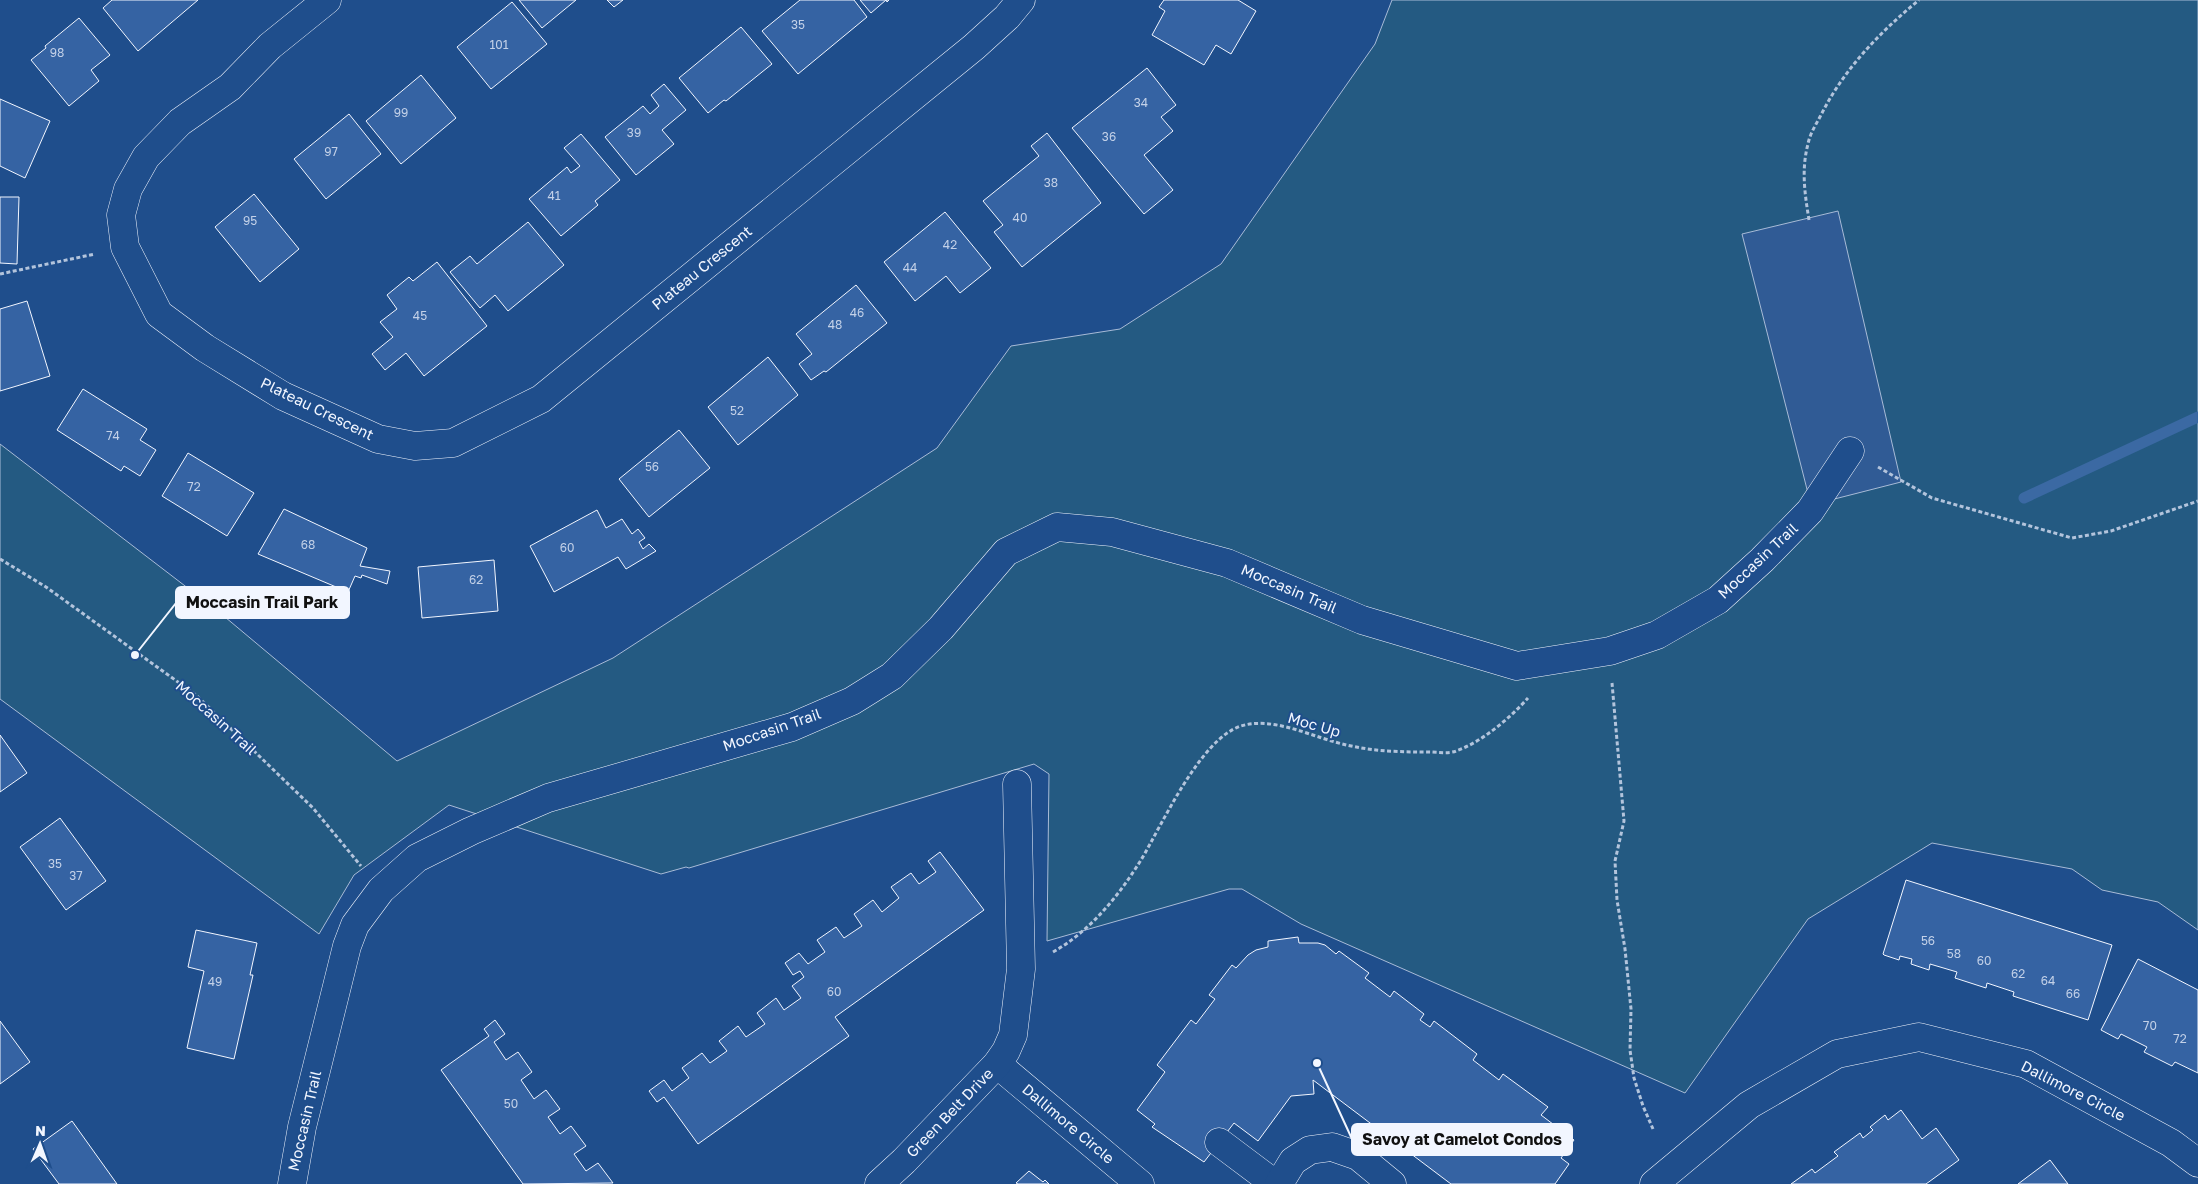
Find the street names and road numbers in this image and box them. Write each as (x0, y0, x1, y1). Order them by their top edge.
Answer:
street label: Plateau Crescent (648, 221, 755, 313)
street label: Plateau Crescent (258, 373, 377, 443)
street label: Moccasin Trail (1714, 519, 1801, 602)
street label: Moccasin Trail (1239, 560, 1340, 616)
street label: Moccasin Trail (173, 676, 261, 758)
street label: Moccasin Trail (720, 704, 823, 754)
street label: Moc Up (1286, 708, 1343, 740)
street label: Dallimore Circle (2018, 1056, 2129, 1124)
street label: Green Belt Drive (902, 1064, 997, 1161)
street label: Moccasin Trail (284, 1069, 324, 1173)
street label: Dallimore Circle (1019, 1080, 1118, 1167)

